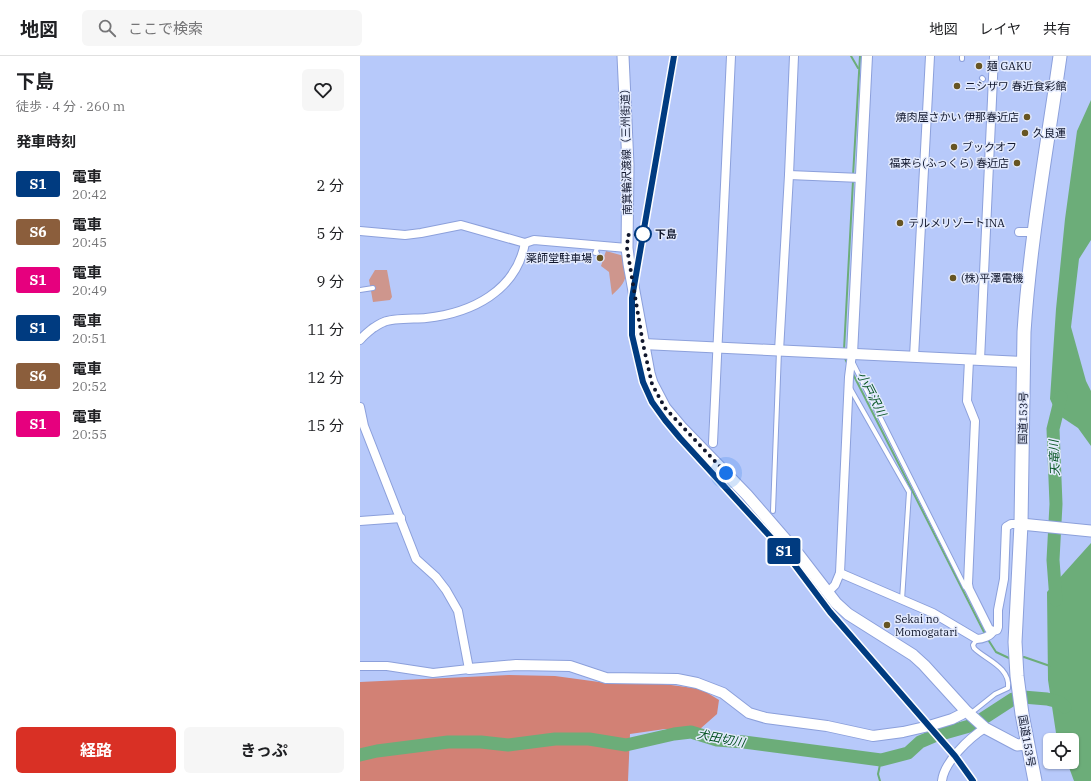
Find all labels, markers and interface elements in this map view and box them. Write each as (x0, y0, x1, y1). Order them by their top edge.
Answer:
search box (82, 10, 362, 46)
text: 地図 (20, 17, 58, 41)
icon: search (96, 17, 118, 39)
text: ここで検索 (128, 19, 203, 38)
text: 地図 (929, 20, 957, 38)
text: レイヤ (979, 20, 1021, 38)
text: 共有 (1043, 20, 1071, 38)
place label: 麺 GAKU (987, 59, 1032, 73)
marker: 麺 GAKU (974, 61, 984, 71)
text: 下島 (16, 69, 54, 93)
button: heart (302, 69, 344, 111)
place label: ニシザワ 春近食彩館 (965, 79, 1067, 93)
marker: ニシザワ 春近食彩館 (952, 81, 962, 91)
street label: 南箕輪沢渡線（三州街道） (618, 83, 634, 215)
text: 徒歩 · 4 分 · 260 m (16, 98, 125, 115)
place label: 焼肉屋さかい 伊那春近店 (895, 110, 1019, 124)
marker: 焼肉屋さかい 伊那春近店 (1022, 112, 1032, 122)
place label: 久良運 (1033, 126, 1066, 140)
marker: 久良運 (1020, 128, 1030, 138)
text: 発車時刻 (16, 132, 76, 151)
place label: ブックオフ (962, 140, 1017, 154)
marker: ブックオフ (949, 142, 959, 152)
place label: 福来ら(ふっくら) 春近店 (889, 156, 1009, 170)
marker: 福来ら(ふっくら) 春近店 (1012, 158, 1022, 168)
text: 電車 (72, 167, 102, 186)
text: S1 (29, 175, 47, 193)
text: 2 分 (317, 176, 344, 195)
text: 20:42 (72, 186, 107, 203)
text: 電車 (72, 215, 102, 234)
place label: テルメリゾートINA (908, 216, 1005, 230)
marker: テルメリゾートINA (895, 218, 905, 228)
text: S6 (29, 223, 47, 241)
text: 5 分 (317, 224, 344, 243)
marker: 下島 (634, 225, 652, 243)
place label: 下島 (655, 227, 677, 241)
text: 20:45 (72, 234, 107, 251)
place label: 薬師堂駐車場 (526, 251, 592, 265)
marker: 薬師堂駐車場 (595, 253, 605, 263)
text: 電車 (72, 263, 102, 282)
text: S1 (29, 271, 47, 289)
place label: (株)平澤電機 (961, 271, 1023, 285)
text: 9 分 (317, 272, 344, 291)
marker: (株)平澤電機 (948, 273, 958, 283)
text: 20:49 (72, 282, 107, 299)
text: 電車 (72, 311, 102, 330)
text: S1 (29, 319, 47, 337)
text: 11 分 (308, 320, 344, 339)
text: 20:51 (72, 330, 107, 347)
text: 電車 (72, 359, 102, 378)
text: S6 (29, 367, 47, 385)
text: 12 分 (308, 368, 344, 387)
water label: 小戸沢川 (854, 369, 890, 421)
text: 20:52 (72, 378, 107, 395)
street label: 国道153号 (1016, 391, 1030, 445)
text: 電車 (72, 407, 102, 426)
text: S1 (29, 415, 47, 433)
text: 15 分 (308, 416, 344, 435)
text: 20:55 (72, 426, 107, 443)
water label: 天竜川 (1046, 438, 1062, 476)
your location (716, 463, 736, 483)
line badge: S1 (766, 538, 802, 564)
text: S1 (775, 542, 793, 560)
place label: Sekai no Momogatari (895, 612, 958, 639)
marker: Sekai no Momogatari (882, 620, 892, 630)
street label: 国道153号 (1016, 714, 1038, 768)
water label: 犬田切川 (696, 726, 748, 750)
button: 経路 (16, 727, 176, 773)
button: きっぷ (184, 727, 344, 773)
map controls (1043, 733, 1079, 769)
button: locate (1043, 733, 1079, 769)

